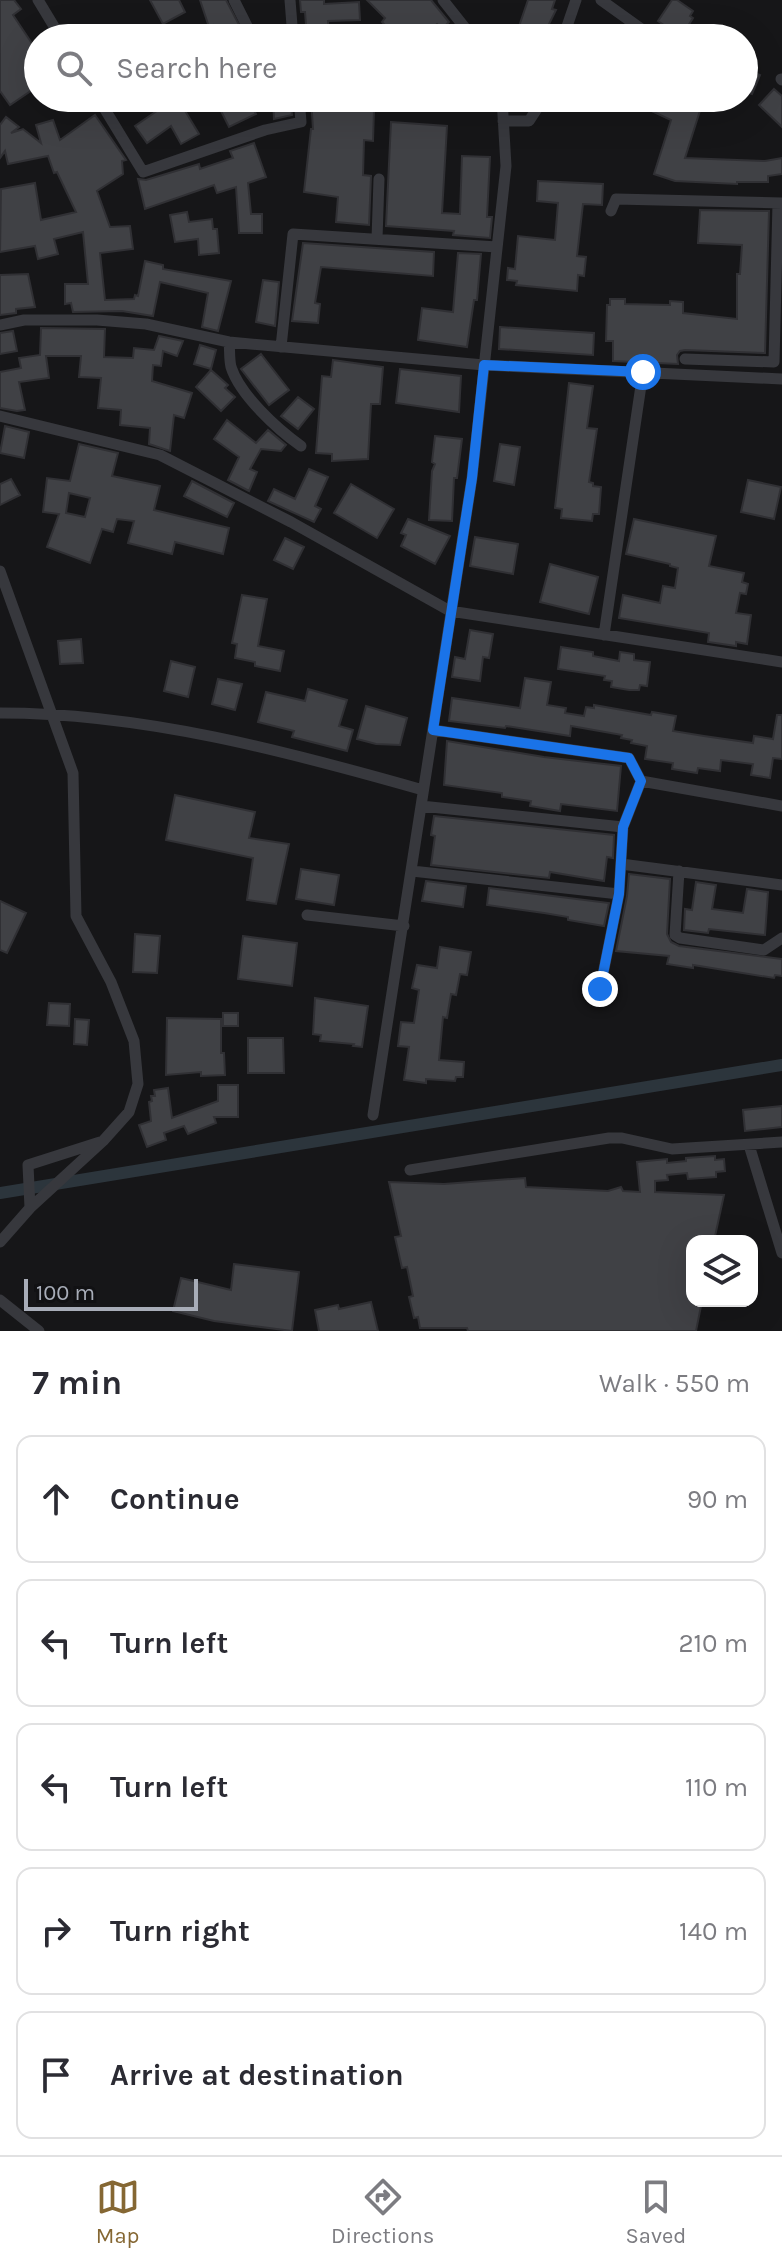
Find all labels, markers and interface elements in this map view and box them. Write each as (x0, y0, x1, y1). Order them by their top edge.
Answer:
search box (24, 24, 758, 112)
icon: search (52, 46, 96, 90)
text: Search here (116, 50, 277, 86)
route start (625, 354, 661, 390)
route end (582, 971, 618, 1007)
map controls (686, 1235, 758, 1307)
button: layers (686, 1235, 758, 1307)
scale bar (24, 1275, 198, 1311)
text: 100 m (36, 1280, 95, 1306)
text: 7 min (32, 1363, 122, 1403)
text: Walk · 550 m (599, 1368, 750, 1399)
icon: ahead (34, 1477, 78, 1521)
text: Continue (110, 1481, 240, 1517)
text: 90 m (687, 1484, 748, 1515)
icon: left (34, 1621, 78, 1665)
text: Turn left (110, 1625, 228, 1661)
text: 210 m (678, 1628, 748, 1659)
icon: left (34, 1765, 78, 1809)
text: Turn left (110, 1769, 228, 1805)
text: 110 m (685, 1772, 748, 1803)
icon: right (34, 1909, 78, 1953)
text: Turn right (110, 1913, 250, 1949)
text: 140 m (679, 1916, 748, 1947)
icon: arrive (34, 2053, 78, 2097)
text: Arrive at destination (110, 2057, 404, 2093)
tab: Map (96, 2175, 140, 2249)
tab: Directions (331, 2175, 434, 2249)
tab: Saved (626, 2175, 686, 2249)

